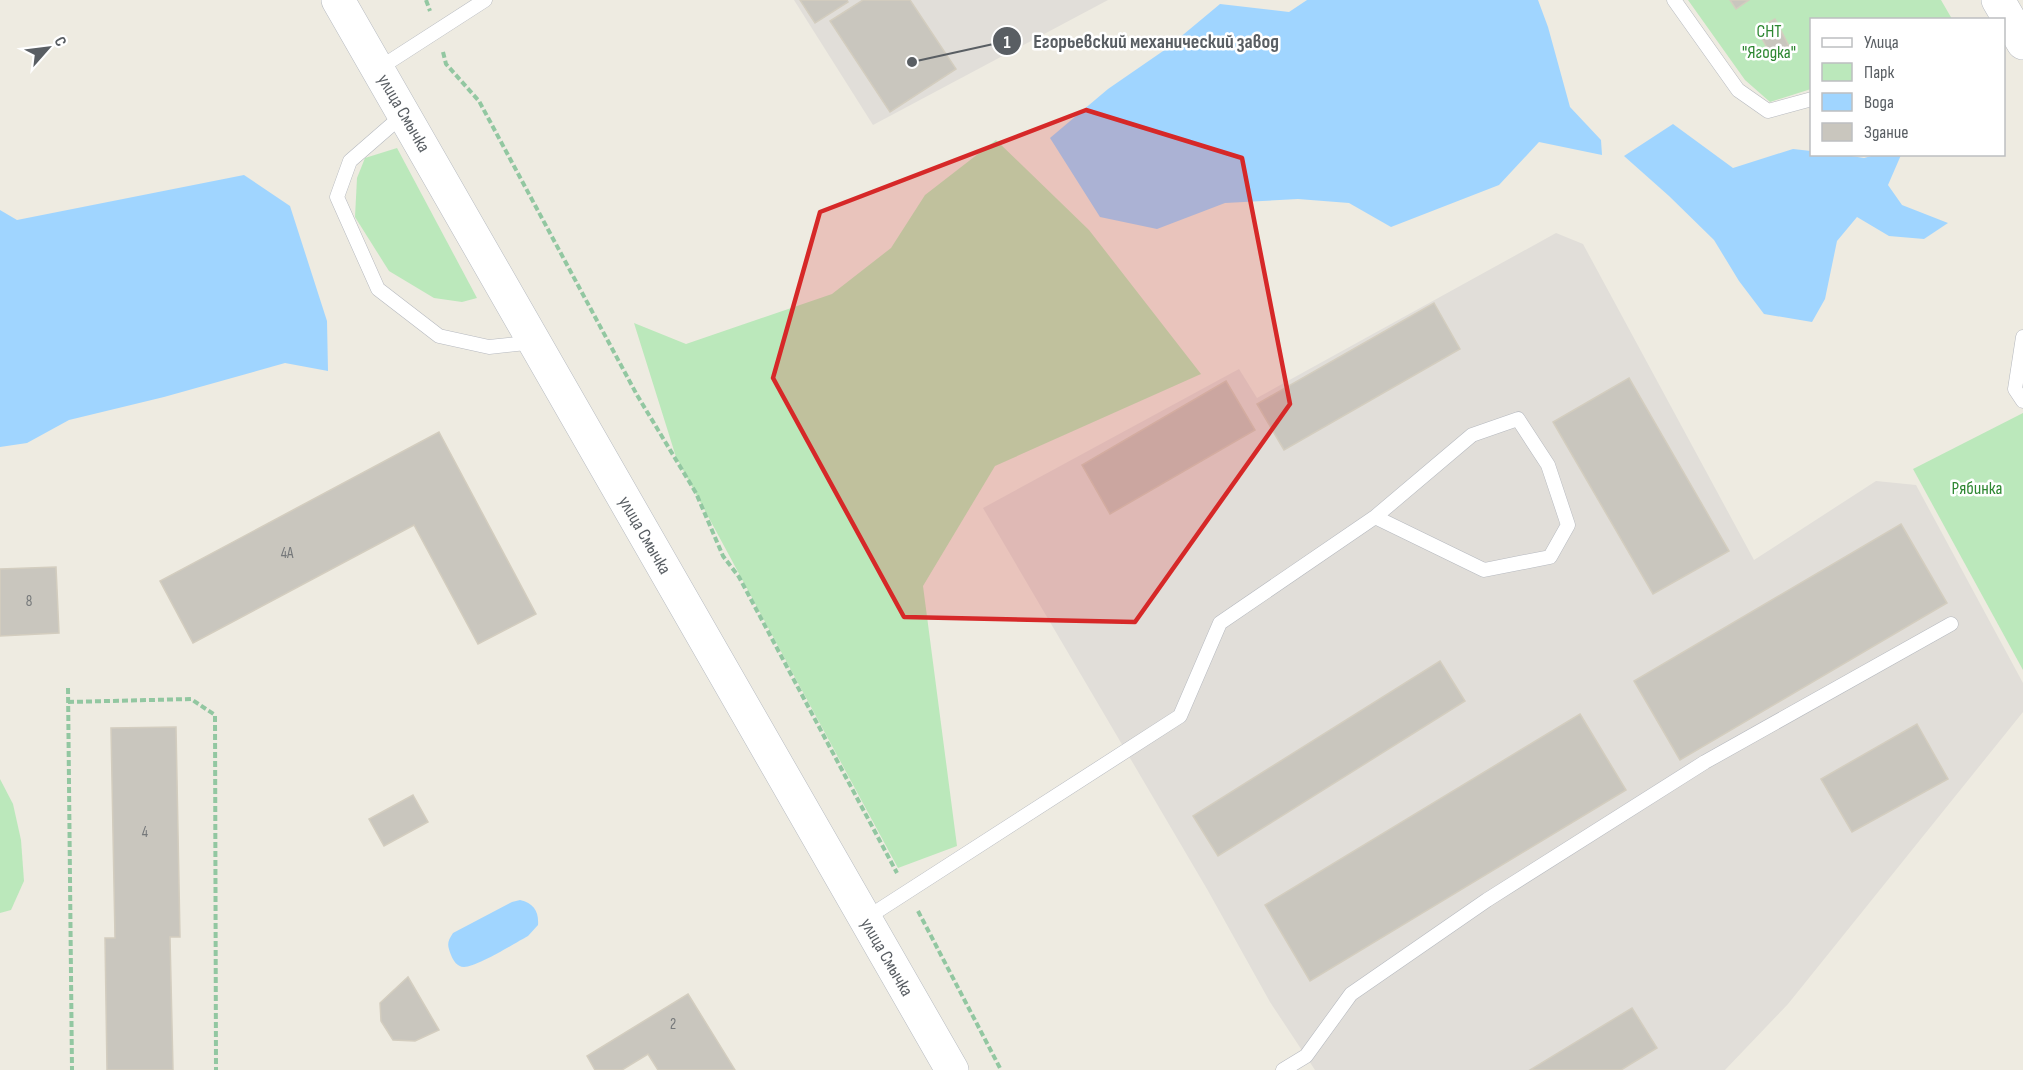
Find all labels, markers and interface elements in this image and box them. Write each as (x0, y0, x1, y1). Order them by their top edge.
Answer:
north arrow (18, 18, 78, 78)
legend (1810, 18, 2005, 156)
park label: СНТ "Ягодка" (1742, 21, 1796, 63)
callout: Егорьевский механический завод (992, 22, 1291, 60)
text: Егорьевский механический завод (1033, 30, 1279, 54)
text: 1 (1003, 32, 1011, 53)
text: Улица (1864, 32, 1899, 53)
text: С (50, 34, 70, 50)
text: Парк (1864, 62, 1895, 83)
street label: улица Смычка (373, 70, 434, 156)
text: Вода (1864, 92, 1894, 113)
text: Здание (1864, 122, 1909, 143)
park label: Рябинка (1952, 478, 2002, 499)
street label: улица Смычка (614, 492, 675, 578)
house number: 4А (281, 544, 294, 563)
house number: 8 (26, 592, 32, 611)
house number: 4 (142, 823, 148, 842)
street label: улица Смычка (856, 914, 917, 1000)
house number: 2 (670, 1015, 676, 1034)

